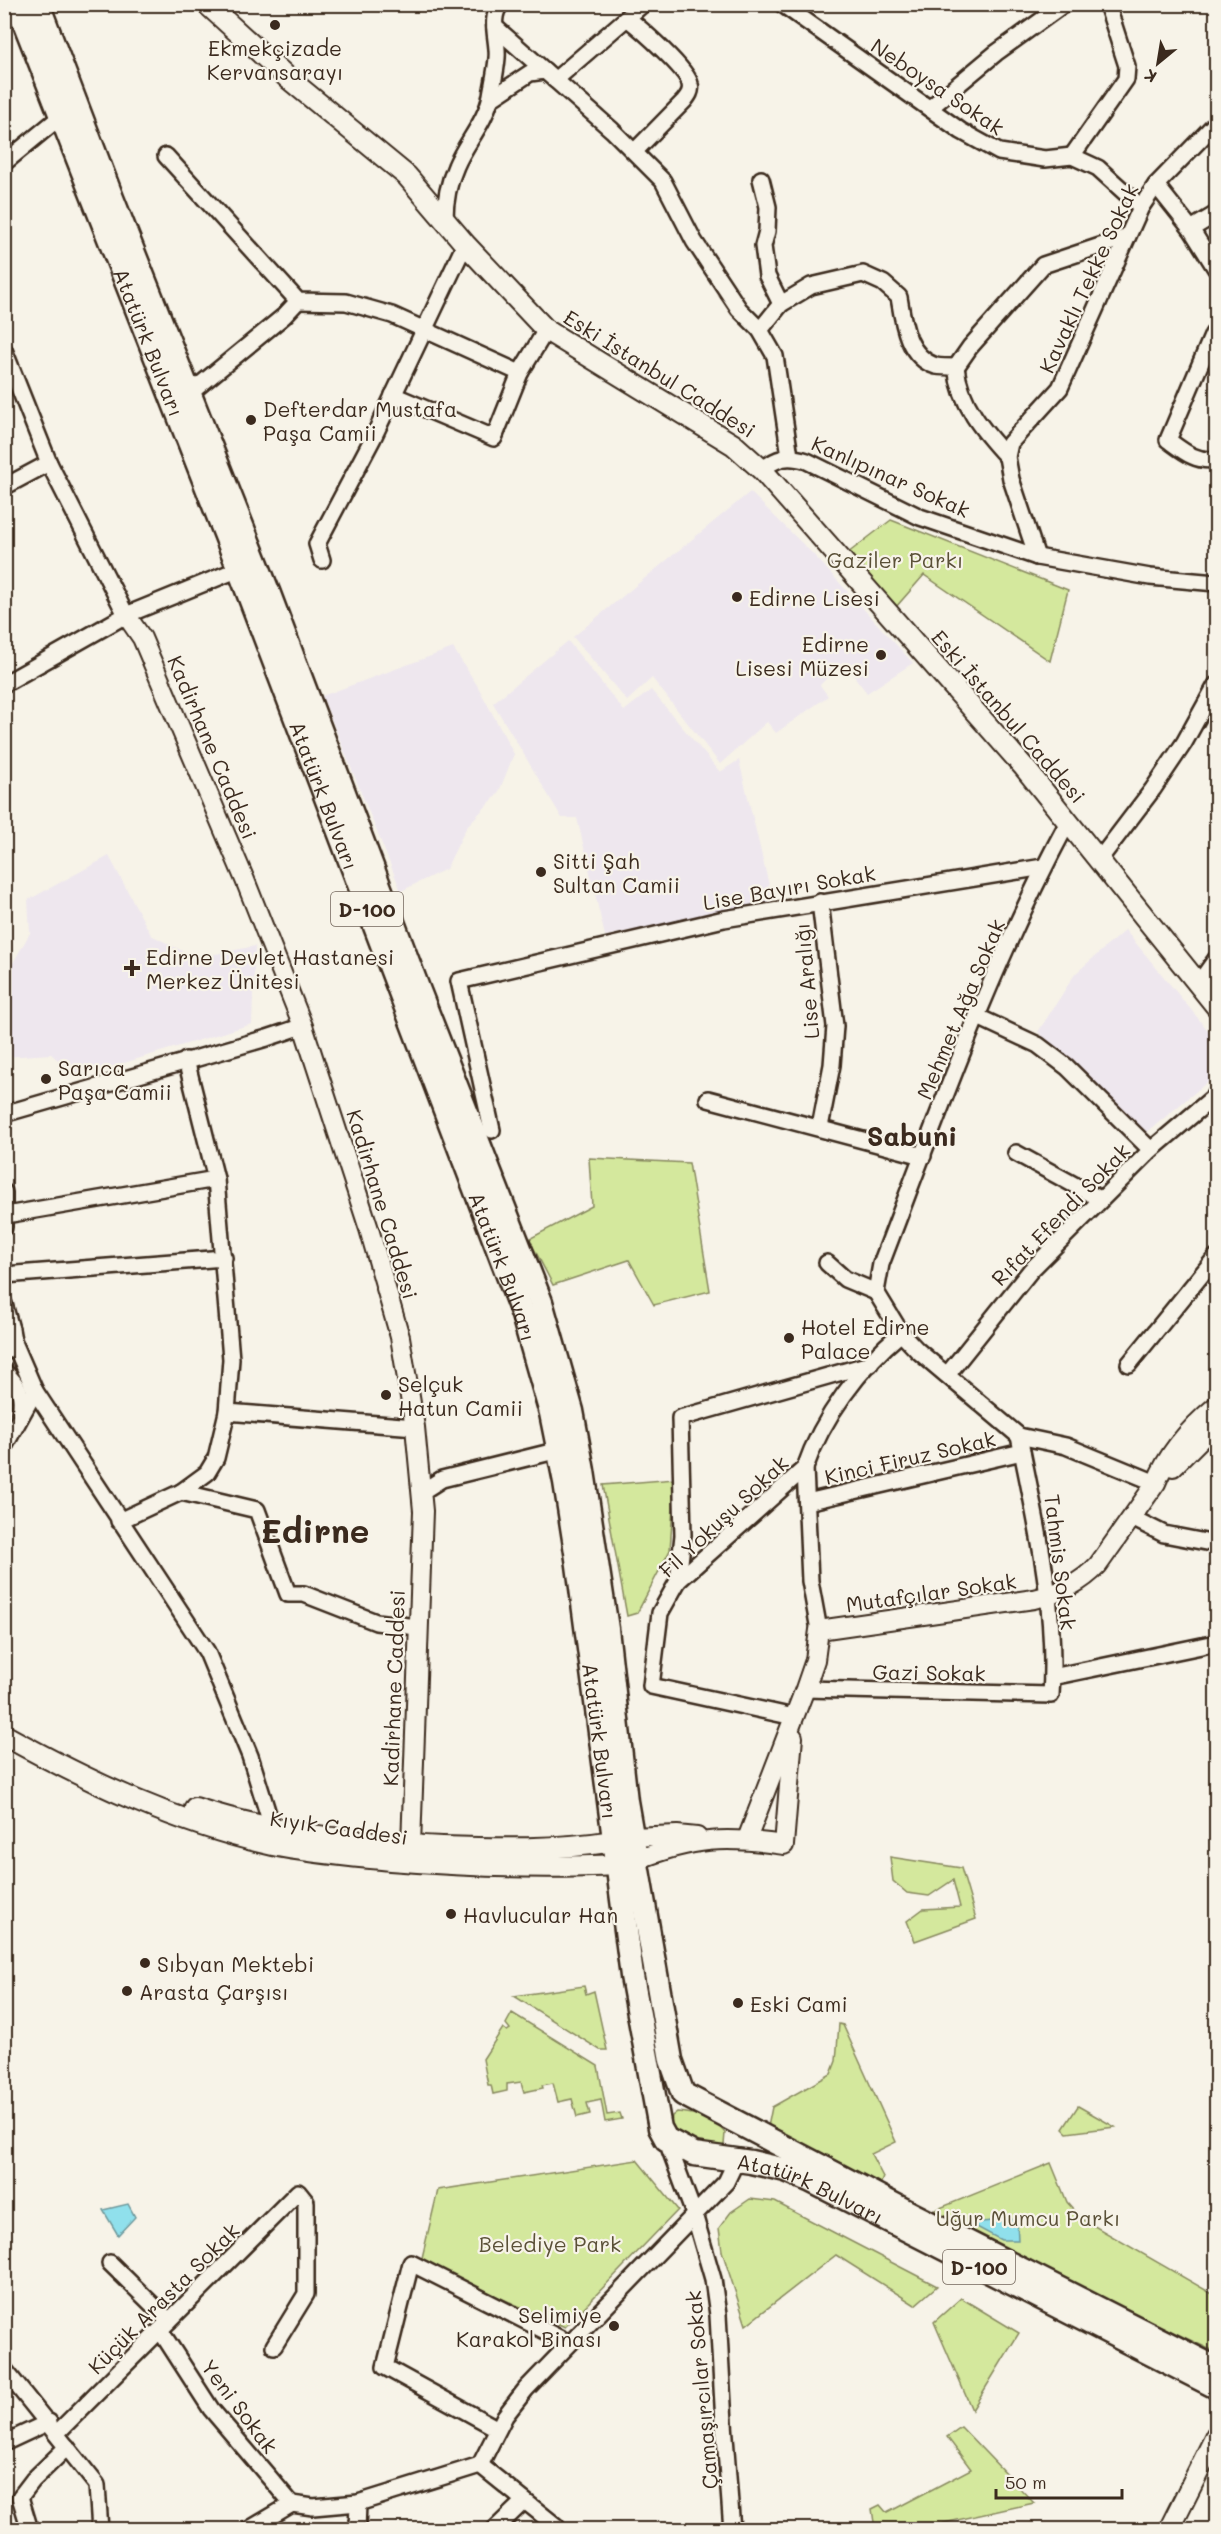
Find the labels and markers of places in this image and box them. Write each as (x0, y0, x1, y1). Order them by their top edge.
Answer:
marker: Ekmekçizade Kervansarayı (268, 18, 282, 32)
place label: Ekmekçizade Kervansarayı (207, 34, 343, 85)
place label: Defterdar Mustafa Paşa Camii (263, 395, 457, 446)
marker: Defterdar Mustafa Paşa Camii (244, 413, 258, 427)
place label: Edirne Lisesi (749, 584, 880, 611)
marker: Edirne Lisesi (730, 590, 744, 604)
place label: Edirne Lisesi Müzesi (735, 630, 869, 681)
marker: Edirne Lisesi Müzesi (874, 648, 888, 662)
place label: Sitti Şah Sultan Camii (553, 847, 680, 898)
marker: Sitti Şah Sultan Camii (534, 865, 548, 879)
place label: Edirne Devlet Hastanesi Merkez Ünitesi (146, 943, 394, 994)
marker: Edirne Devlet Hastanesi Merkez Ünitesi (123, 959, 141, 977)
place label: Sarıca Paşa Camii (58, 1054, 172, 1105)
marker: Sarıca Paşa Camii (39, 1072, 53, 1086)
place label: Hotel Edirne Palace (801, 1313, 930, 1364)
marker: Hotel Edirne Palace (782, 1331, 796, 1345)
place label: Selçuk Hatun Camii (398, 1370, 523, 1421)
marker: Selçuk Hatun Camii (379, 1388, 393, 1402)
place label: Havlucular Han (463, 1901, 618, 1928)
marker: Havlucular Han (444, 1907, 458, 1921)
place label: Sıbyan Mektebi (157, 1950, 314, 1977)
marker: Sıbyan Mektebi (138, 1956, 152, 1970)
place label: Arasta Çarşısı (139, 1978, 289, 2005)
marker: Arasta Çarşısı (120, 1984, 134, 1998)
place label: Eski Cami (750, 1990, 848, 2017)
marker: Eski Cami (731, 1996, 745, 2010)
place label: Selimiye Karakol Binası (456, 2301, 602, 2352)
marker: Selimiye Karakol Binası (607, 2319, 621, 2333)

